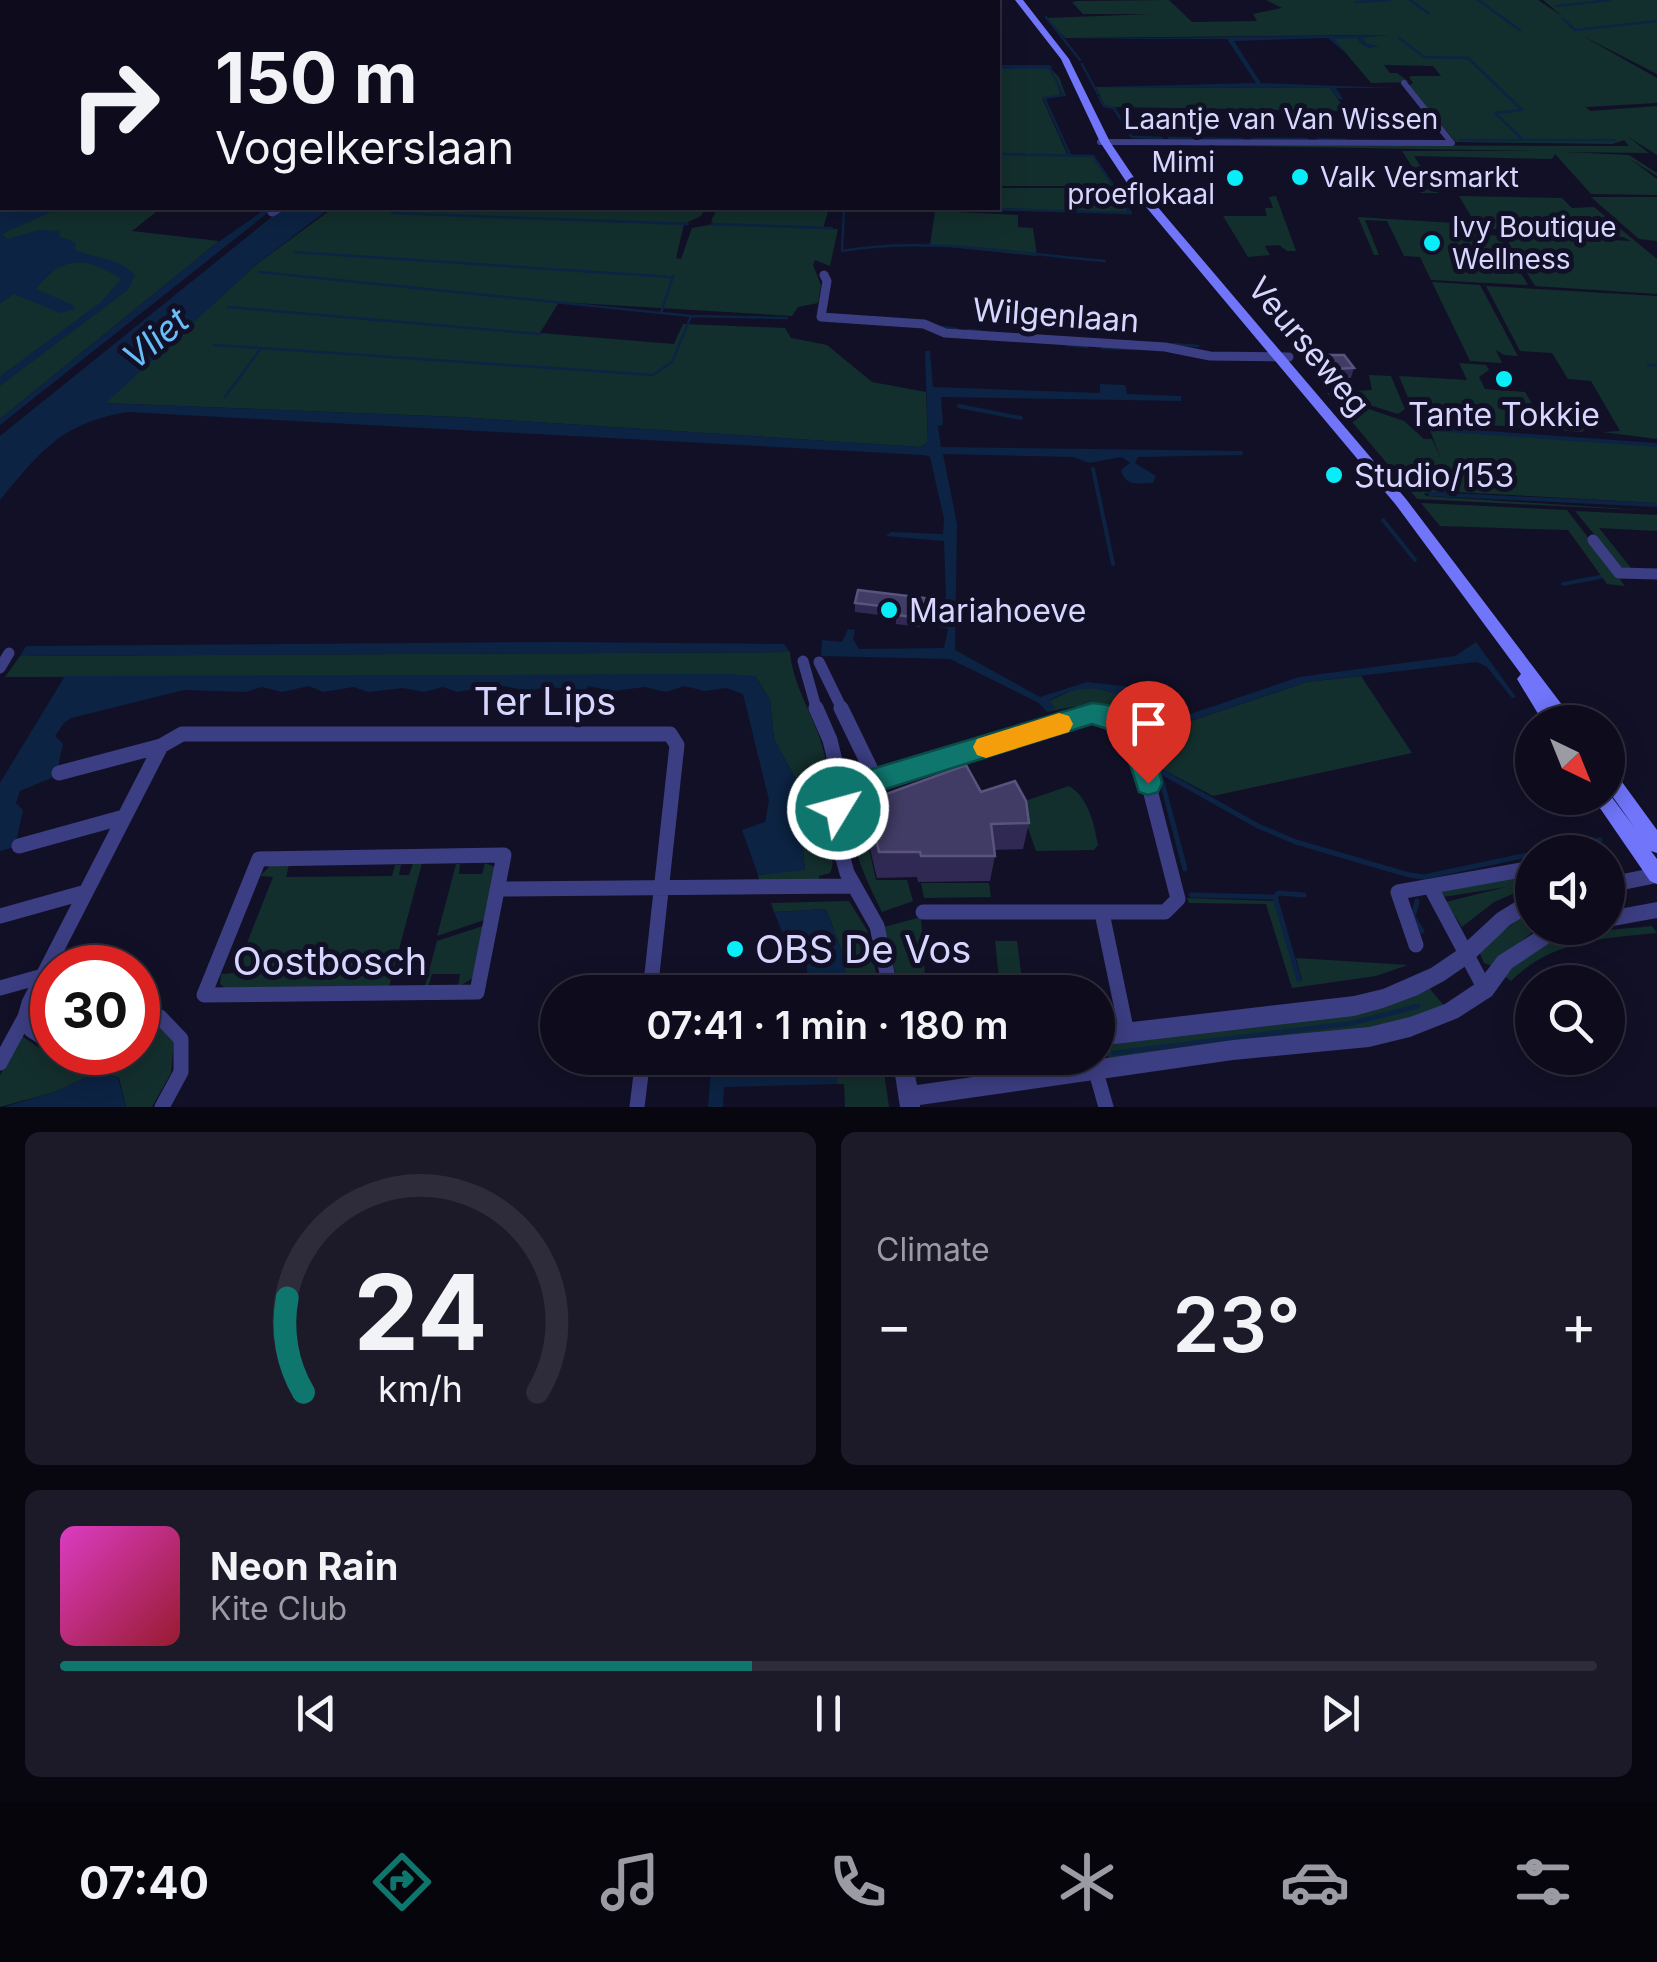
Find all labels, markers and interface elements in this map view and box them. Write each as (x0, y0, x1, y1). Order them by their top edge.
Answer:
text: 150 m (215, 35, 418, 120)
icon: right (50, 40, 180, 170)
street label: Laantje van Van Wissen (1124, 102, 1438, 136)
text: Vogelkerslaan (215, 120, 514, 175)
place label: Mimi proeflokaal (1067, 145, 1215, 211)
place label: Valk Versmarkt (1320, 160, 1519, 194)
marker: Valk Versmarkt (1289, 166, 1311, 188)
marker: Mimi proeflokaal (1224, 167, 1246, 189)
place label: Ivy Boutique Wellness (1452, 210, 1617, 276)
marker: Ivy Boutique Wellness (1421, 232, 1443, 254)
street label: Veurseweg (1240, 269, 1378, 423)
street label: Wilgenlaan (971, 290, 1141, 340)
water label: Vliet (114, 298, 197, 377)
marker: Tante Tokkie (1493, 368, 1515, 390)
place label: Tante Tokkie (1408, 395, 1600, 434)
place label: Studio/153 (1354, 456, 1514, 495)
marker: Studio/153 (1323, 464, 1345, 486)
place label: Mariahoeve (909, 591, 1086, 630)
marker: Mariahoeve (878, 599, 900, 621)
street label: Ter Lips (474, 678, 616, 724)
pin (1106, 681, 1191, 784)
icon: arrive (1121, 696, 1176, 751)
north arrow (1515, 705, 1625, 815)
map controls (1515, 705, 1625, 1075)
position arrow (786, 757, 890, 861)
button: sound (1515, 835, 1625, 945)
place label: OBS De Vos (755, 926, 971, 972)
street label: Oostbosch (233, 938, 427, 984)
marker: OBS De Vos (724, 938, 746, 960)
speed limit sign: 30 (30, 945, 160, 1075)
button: search (1515, 965, 1625, 1075)
text: 07:41 · 1 min · 180 m (646, 1002, 1009, 1048)
text: Climate (876, 1230, 990, 1269)
text: 24 (353, 1249, 488, 1375)
text: 23° (1172, 1279, 1301, 1370)
text: − (876, 1292, 912, 1358)
text: + (1561, 1292, 1597, 1358)
text: km/h (378, 1367, 463, 1411)
text: Neon Rain (210, 1543, 398, 1589)
text: Kite Club (210, 1589, 347, 1628)
icon: previous (289, 1686, 344, 1741)
icon: pause (801, 1686, 856, 1741)
icon: next (1313, 1686, 1368, 1741)
icon: directions (367, 1847, 437, 1917)
icon: music (595, 1847, 665, 1917)
icon: phone (823, 1847, 893, 1917)
icon: climate (1052, 1847, 1122, 1917)
icon: car (1280, 1847, 1350, 1917)
icon: filters (1508, 1847, 1578, 1917)
text: 07:40 (79, 1855, 209, 1910)

